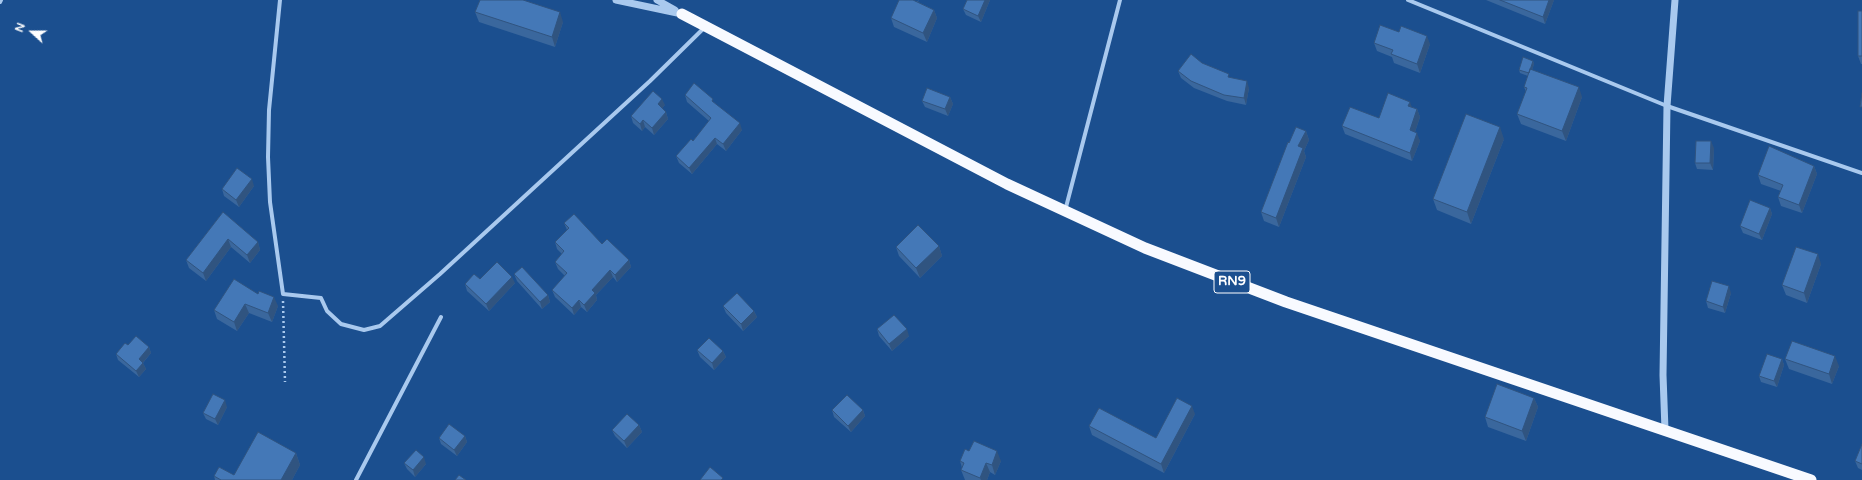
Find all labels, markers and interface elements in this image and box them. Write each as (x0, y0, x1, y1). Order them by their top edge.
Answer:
north arrow (12, 12, 52, 52)
text: N (13, 21, 28, 34)
road number: RN9 (1214, 271, 1250, 293)

